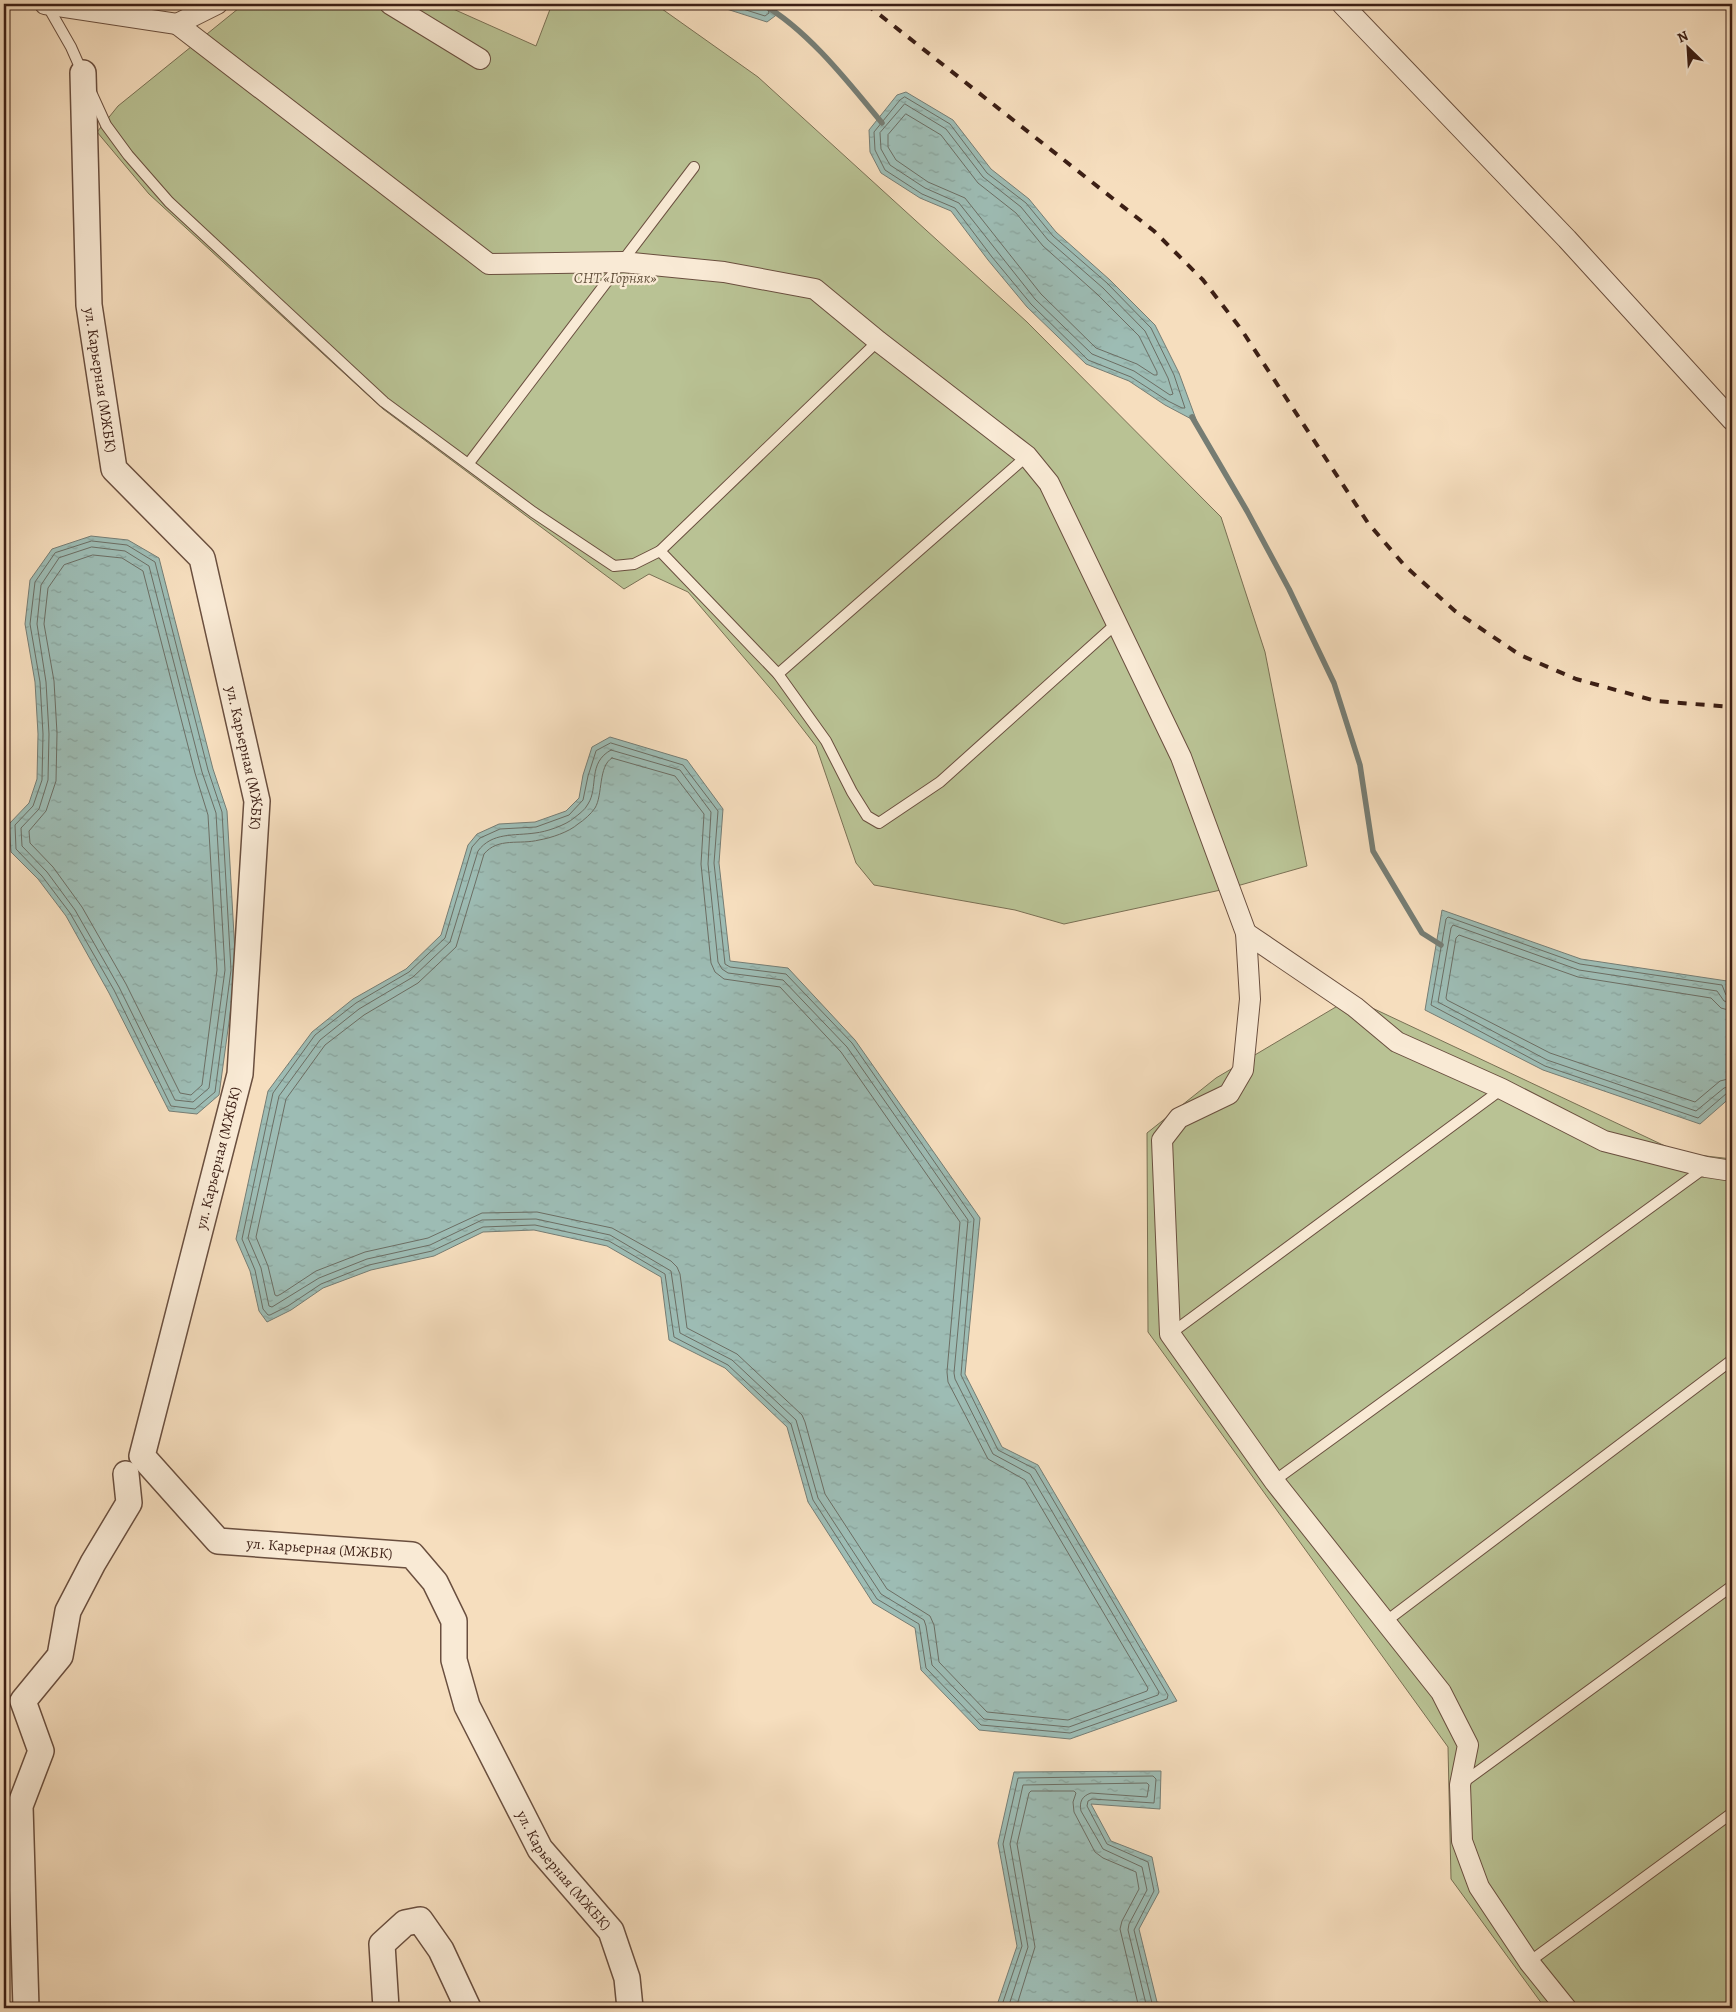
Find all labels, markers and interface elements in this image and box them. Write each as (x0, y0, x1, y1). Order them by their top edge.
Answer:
north arrow (1664, 22, 1714, 72)
text: N (1674, 26, 1691, 47)
park label: СНТ «Горняк» (574, 268, 656, 288)
street label: ул. Карьерная (МЖБК) (79, 305, 121, 454)
street label: ул. Карьерная (МЖБК) (221, 683, 268, 830)
street label: ул. Карьерная (МЖБК) (190, 1085, 245, 1232)
street label: ул. Карьерная (МЖБК) (245, 1533, 393, 1564)
street label: ул. Карьерная (МЖБК) (512, 1806, 616, 1934)

